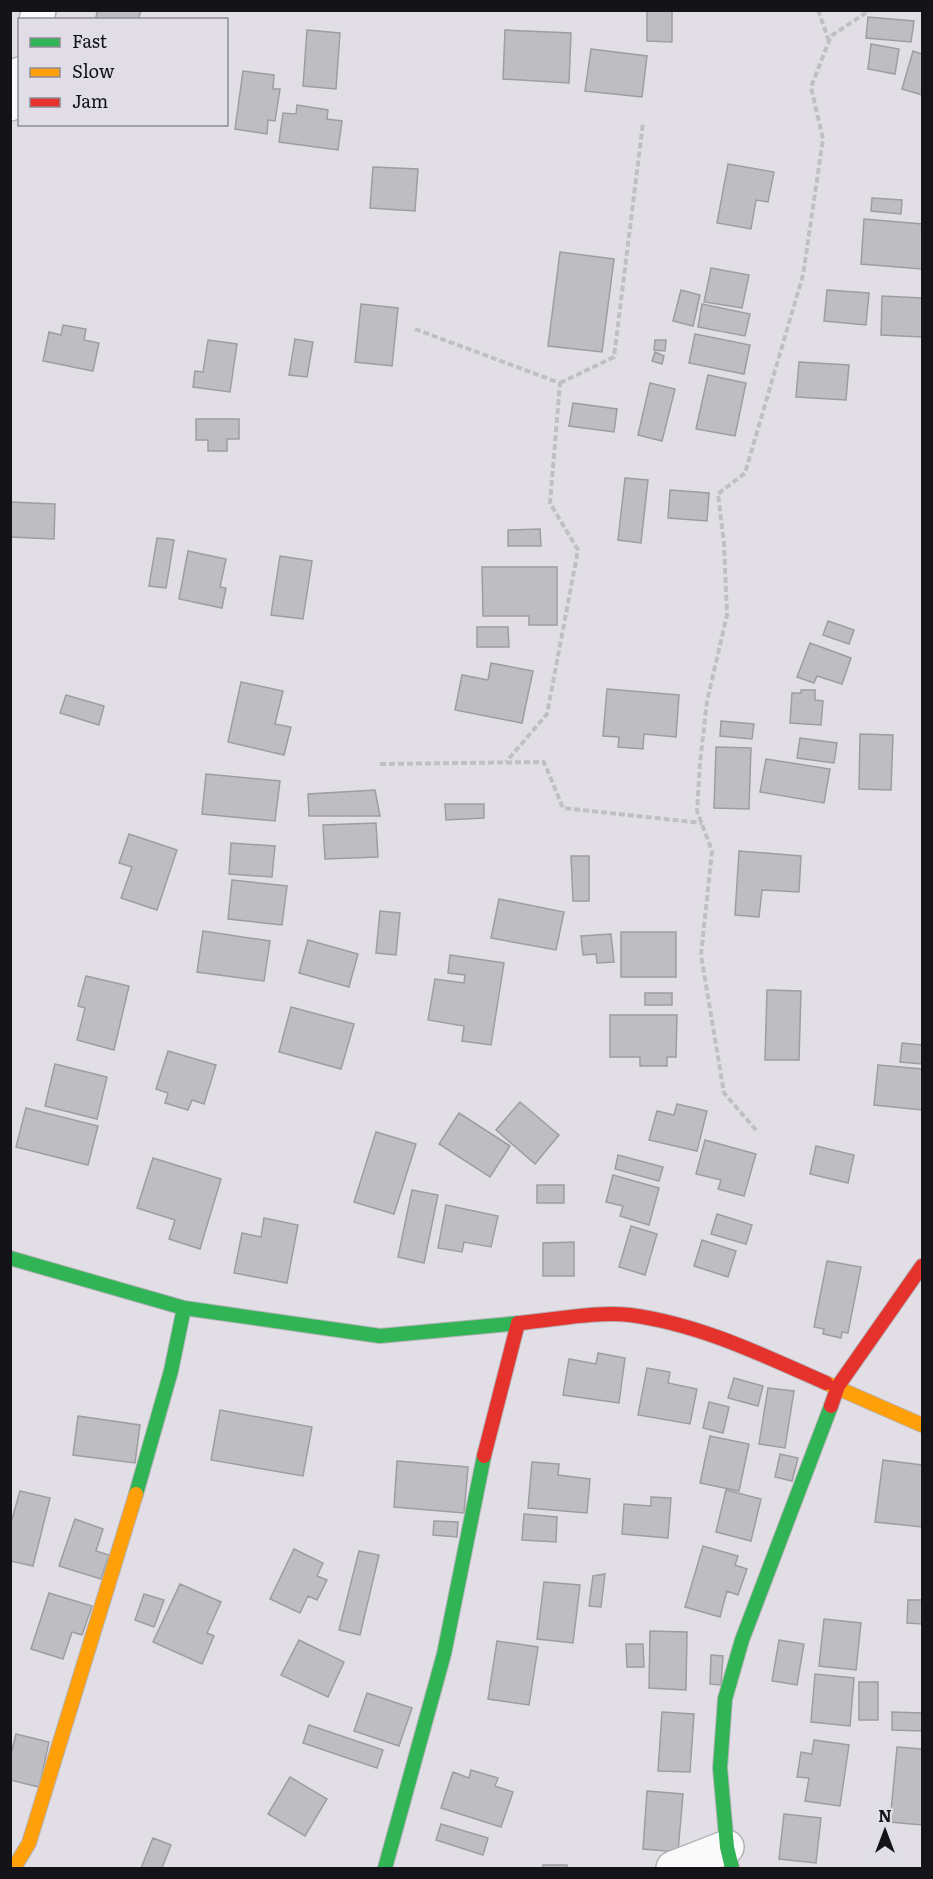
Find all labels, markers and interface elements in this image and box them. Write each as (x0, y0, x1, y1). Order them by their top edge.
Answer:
legend (18, 18, 228, 126)
text: Fast (72, 27, 108, 54)
text: Slow (72, 57, 115, 84)
text: Jam (72, 87, 108, 114)
north arrow (855, 1801, 915, 1861)
text: N (878, 1803, 892, 1827)

